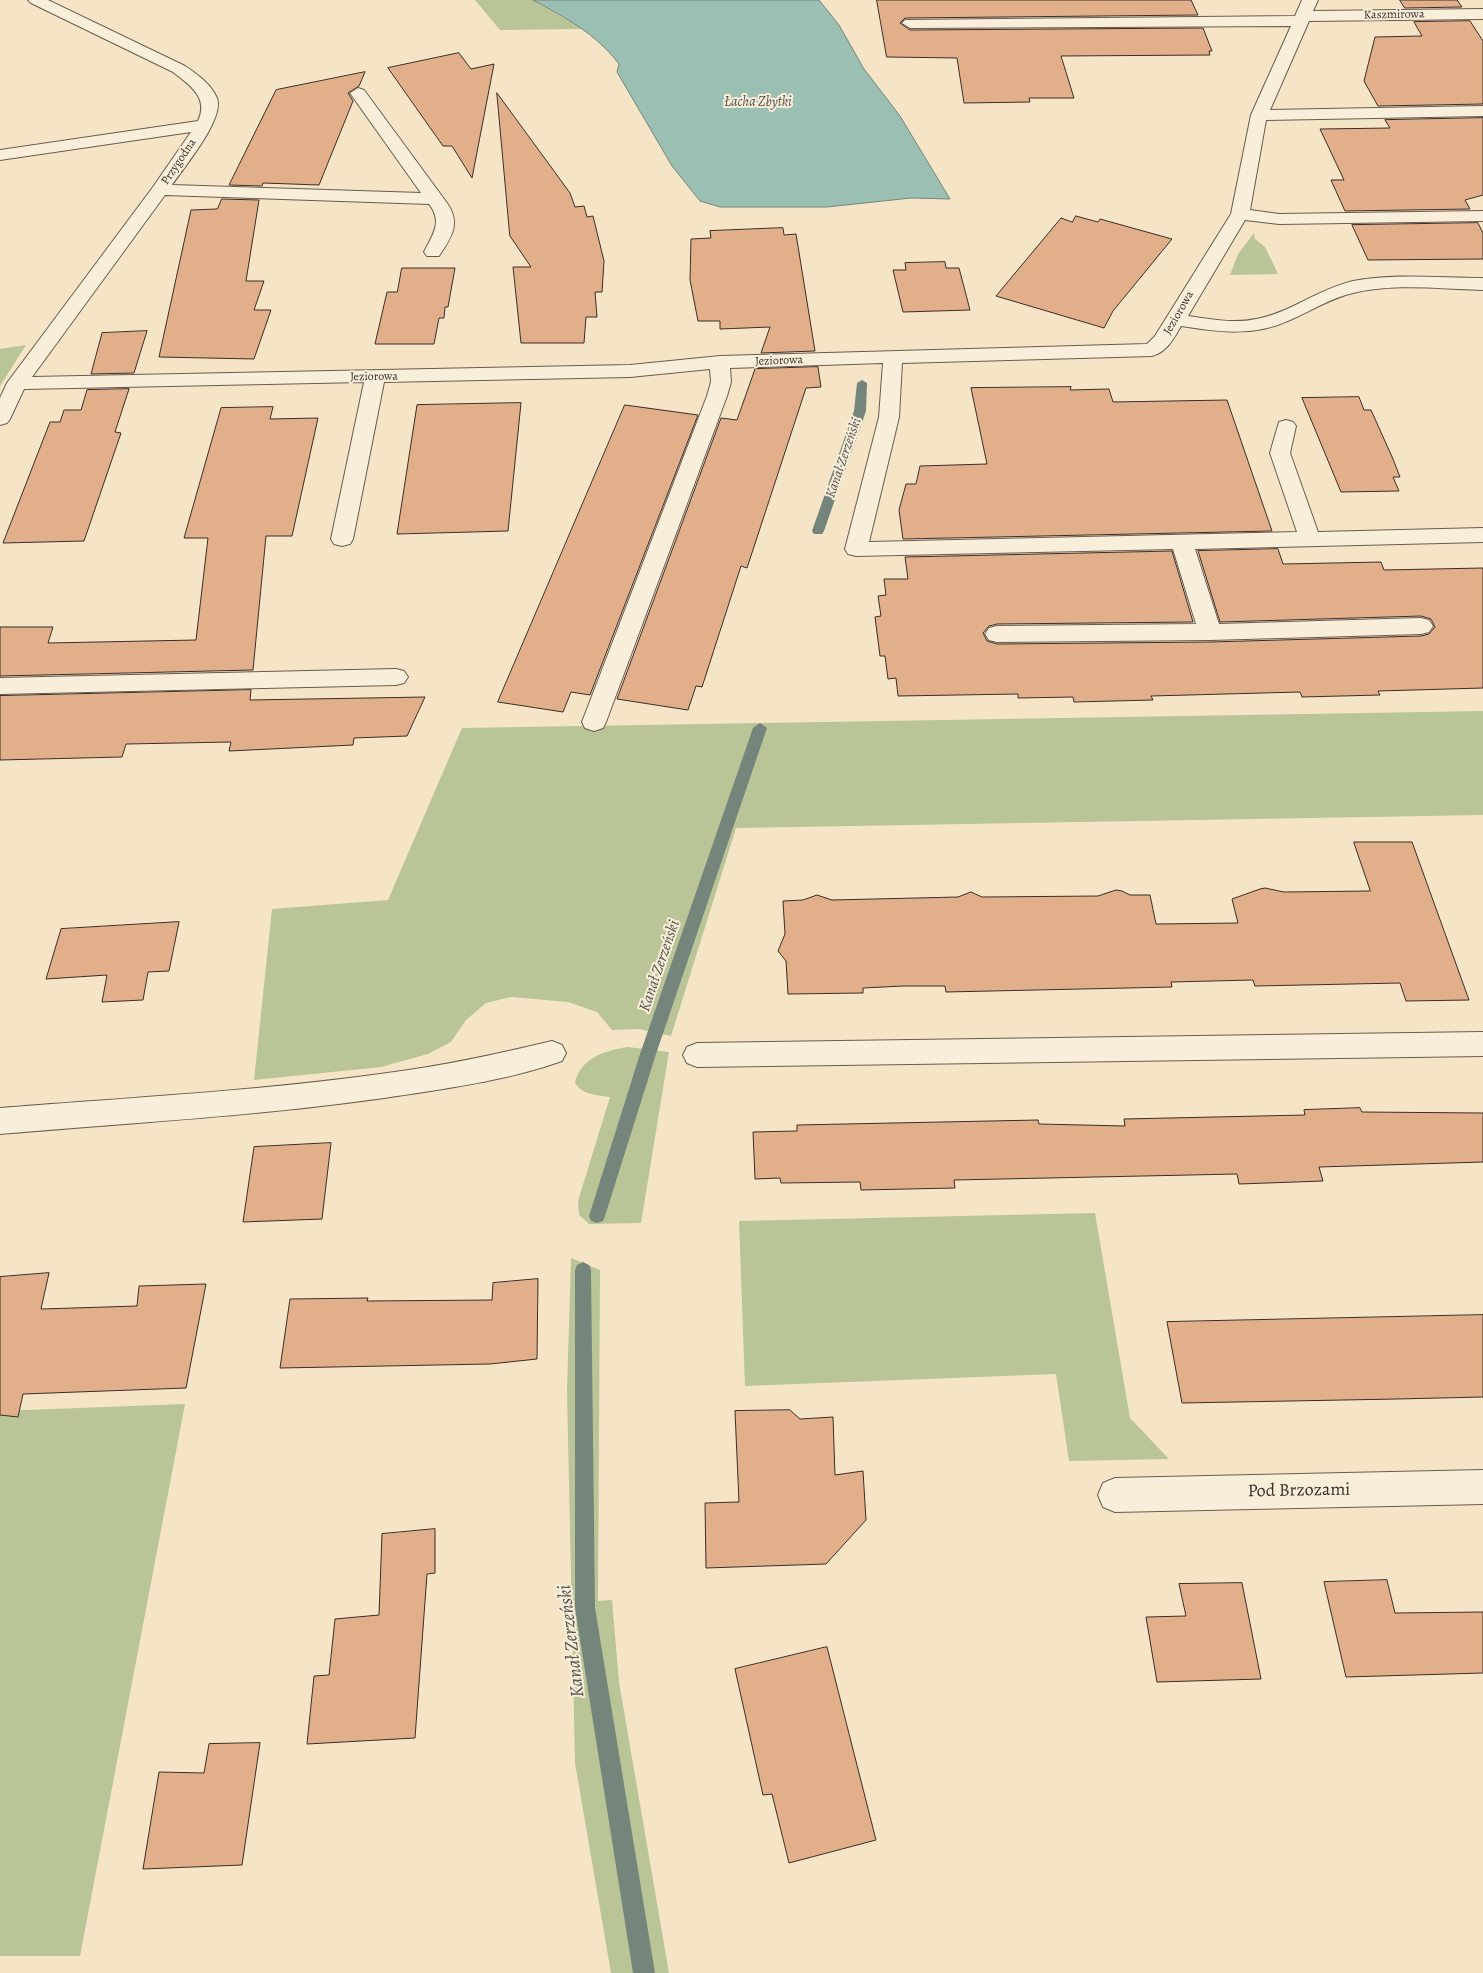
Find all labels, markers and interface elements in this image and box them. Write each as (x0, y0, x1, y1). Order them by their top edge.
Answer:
street label: Kaszmirowa (1363, 7, 1425, 23)
water label: Łacha Zbytki (724, 95, 792, 111)
street label: Przygodna (158, 136, 200, 188)
street label: Jeziorowa (1161, 289, 1197, 337)
street label: Jeziorowa (755, 353, 803, 369)
street label: Jeziorowa (350, 369, 398, 385)
water label: Kanał Zerzeński (822, 416, 866, 500)
water label: Kanał Zerzeński (635, 918, 685, 1014)
street label: Pod Brzozami (1247, 1479, 1351, 1503)
water label: Kanał Zerzeński (554, 1583, 590, 1699)

